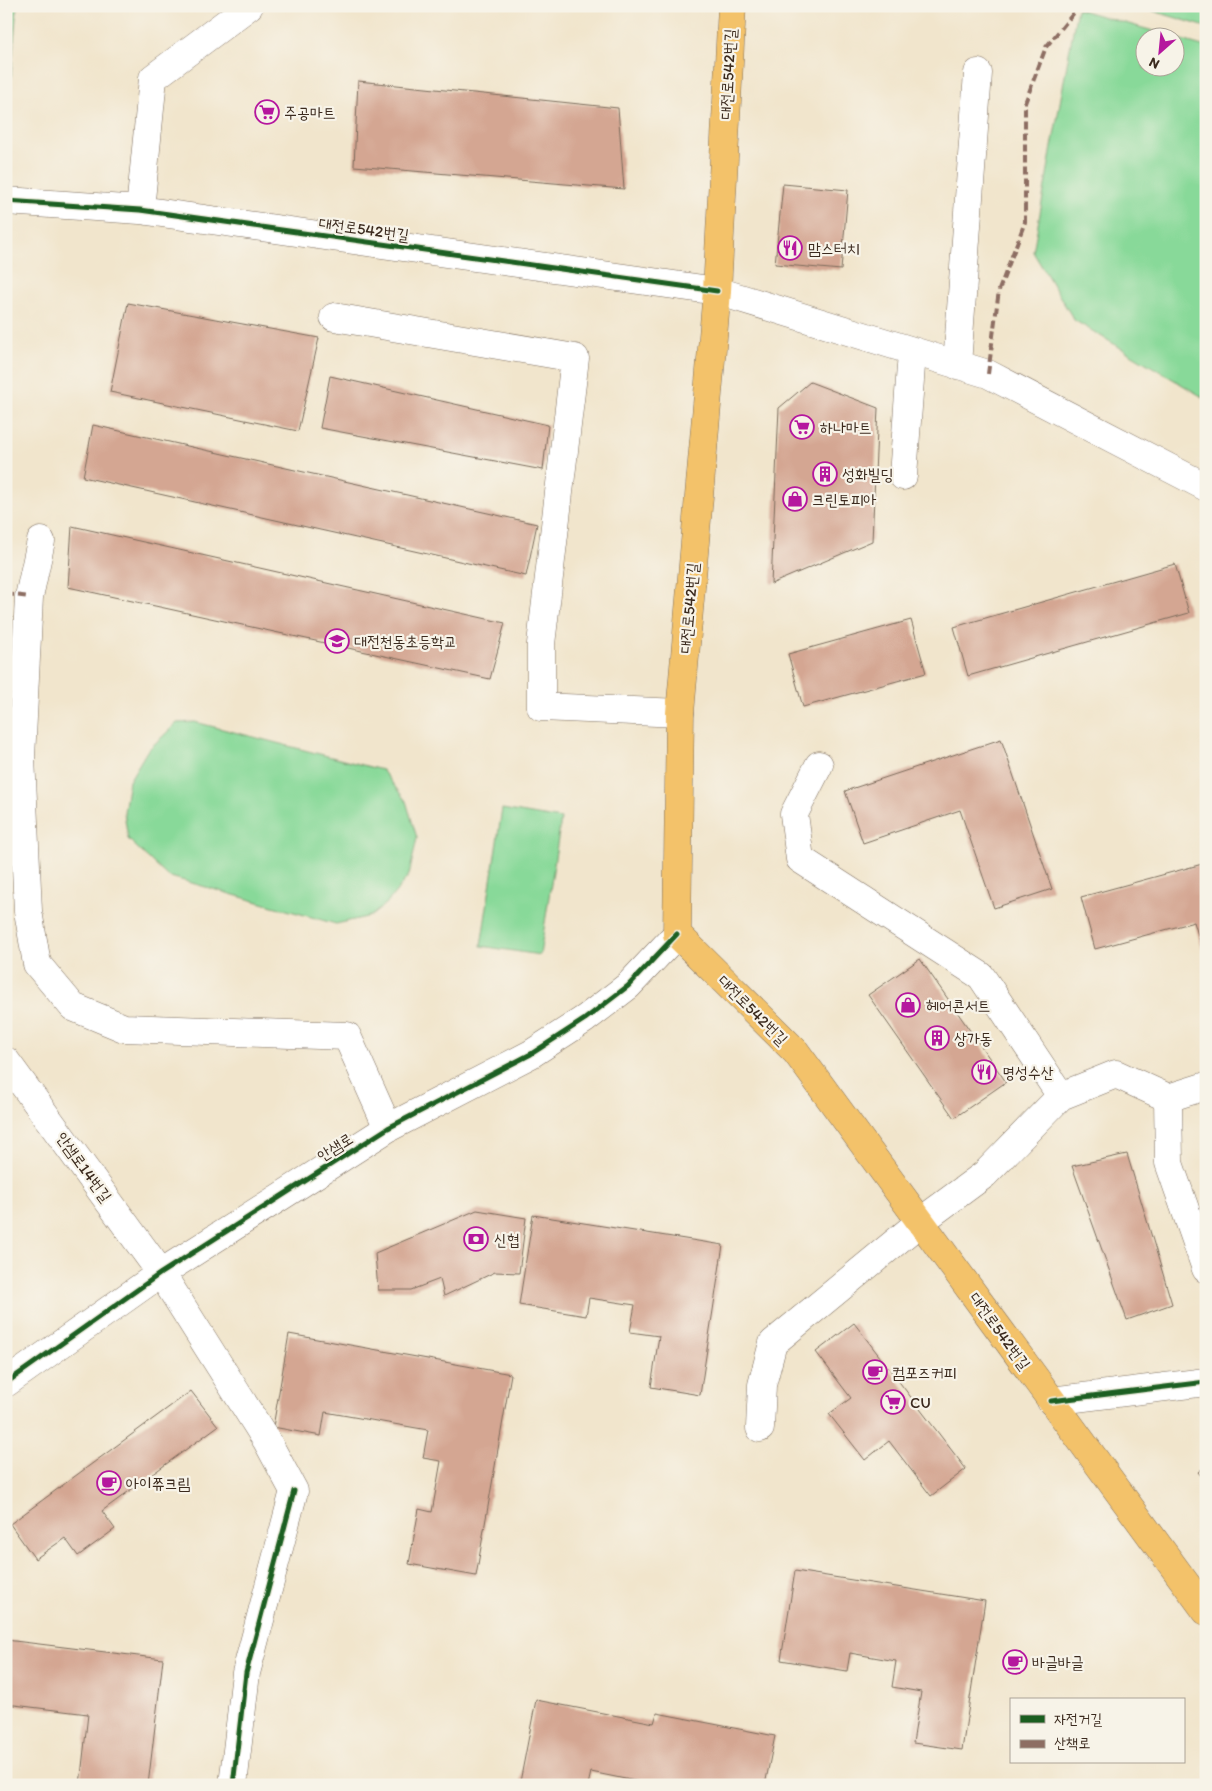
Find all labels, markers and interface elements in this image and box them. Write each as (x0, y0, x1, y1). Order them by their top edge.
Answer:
street label: 대전로542번길 (716, 28, 740, 120)
north arrow (1134, 28, 1184, 78)
text: N (1146, 53, 1162, 73)
supermarket icon: 주공마트 (254, 99, 280, 125)
place label: 주공마트 (284, 103, 336, 122)
street label: 대전로542번길 (318, 213, 410, 245)
restaurant icon: 맘스터치 (777, 235, 803, 261)
place label: 맘스터치 (808, 239, 860, 258)
supermarket icon: 하나마트 (789, 414, 815, 440)
place label: 하나마트 (820, 418, 872, 437)
building icon: 성화빌딩 (812, 461, 838, 487)
place label: 성화빌딩 (842, 465, 894, 484)
shop icon: 크린토피아 (782, 486, 808, 512)
place label: 크린토피아 (812, 490, 877, 509)
street label: 대전로542번길 (676, 562, 702, 654)
school or university icon: 대전천동초등학교 (324, 628, 350, 654)
place label: 대전천동초등학교 (354, 632, 457, 651)
street label: 대전로542번길 (714, 971, 792, 1049)
shop icon: 헤어콘서트 (895, 992, 921, 1018)
place label: 헤어콘서트 (926, 996, 990, 1015)
building icon: 상가동 (924, 1025, 950, 1051)
place label: 상가동 (954, 1029, 993, 1048)
restaurant icon: 명성수산 (971, 1059, 997, 1085)
place label: 명성수산 (1002, 1063, 1054, 1082)
street label: 안샘로14번길 (52, 1128, 116, 1206)
street label: 안샘로 (314, 1129, 356, 1165)
bank icon: 신협 (463, 1226, 489, 1252)
place label: 신협 (494, 1230, 520, 1249)
street label: 대전로542번길 (966, 1289, 1034, 1373)
cafe icon: 컴포즈커피 (862, 1359, 888, 1385)
place label: 컴포즈커피 (892, 1363, 956, 1382)
supermarket icon: CU (880, 1389, 906, 1415)
place label: CU (910, 1393, 931, 1412)
cafe icon: 아이쮸크림 (96, 1470, 122, 1496)
place label: 아이쮸크림 (126, 1474, 191, 1493)
cafe icon: 바글바글 (1002, 1649, 1028, 1675)
place label: 바글바글 (1032, 1653, 1084, 1672)
legend (1010, 1698, 1184, 1764)
text: 자전거길 (1054, 1710, 1102, 1728)
text: 산책로 (1054, 1734, 1090, 1752)

